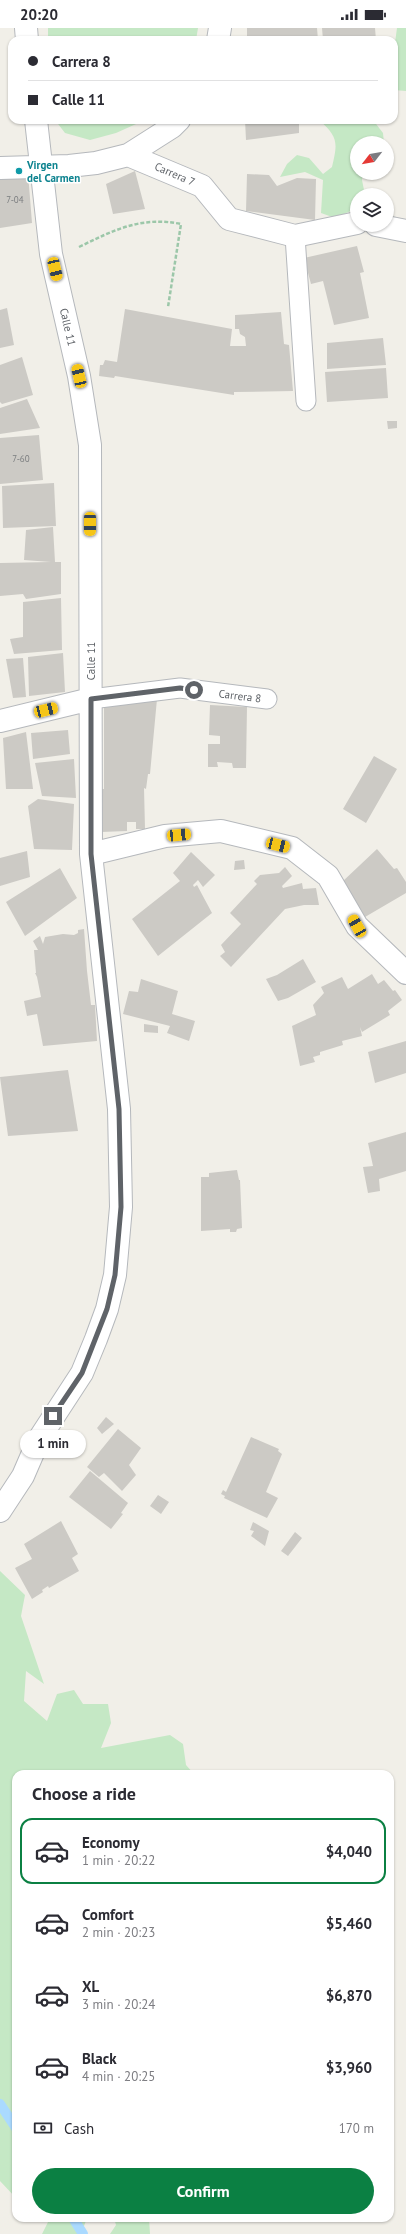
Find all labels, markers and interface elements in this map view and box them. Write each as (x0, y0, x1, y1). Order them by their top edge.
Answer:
text: 20:20 (20, 5, 58, 24)
text: Carrera 8 (52, 52, 111, 71)
text: Calle 11 (52, 90, 105, 109)
north arrow (350, 136, 394, 180)
map controls (350, 136, 394, 232)
place label: Virgen del Carmen (26, 158, 80, 185)
street label: Carrera 7 (153, 159, 197, 189)
marker: Virgen del Carmen (14, 166, 24, 176)
button: layers (350, 188, 394, 232)
house number: 7-04 (6, 194, 24, 205)
car (46, 256, 64, 282)
street label: Calle 11 (57, 307, 79, 347)
car (70, 363, 88, 389)
house number: 7-60 (12, 453, 30, 464)
car (84, 512, 96, 536)
street label: Calle 11 (84, 642, 98, 680)
route start (185, 681, 203, 699)
street label: Carrera 8 (218, 686, 262, 706)
car (33, 701, 59, 719)
car (167, 828, 191, 842)
car (265, 836, 291, 854)
car (346, 913, 368, 939)
route end (44, 1407, 62, 1425)
callout: 1 min (20, 1430, 86, 1458)
text: 1 min (37, 1435, 69, 1452)
text: Choose a ride (32, 1782, 136, 1805)
icon: car (34, 1833, 70, 1869)
text: Economy (82, 1833, 140, 1852)
text: $4,040 (326, 1842, 372, 1861)
text: 1 min · 20:22 (82, 1852, 155, 1869)
icon: car (34, 1905, 70, 1941)
text: Comfort (82, 1905, 134, 1924)
text: $5,460 (326, 1914, 372, 1933)
text: 2 min · 20:23 (82, 1924, 155, 1941)
icon: car (34, 1977, 70, 2013)
text: XL (82, 1977, 99, 1996)
text: $6,870 (326, 1986, 372, 2005)
text: 3 min · 20:24 (82, 1996, 155, 2013)
icon: car (34, 2049, 70, 2085)
text: Black (82, 2049, 117, 2068)
text: $3,960 (326, 2058, 372, 2077)
text: 4 min · 20:25 (82, 2068, 155, 2085)
icon: cash (32, 2117, 54, 2139)
text: Cash (64, 2119, 94, 2138)
text: 170 m (339, 2120, 374, 2137)
button: Confirm (32, 2168, 374, 2214)

